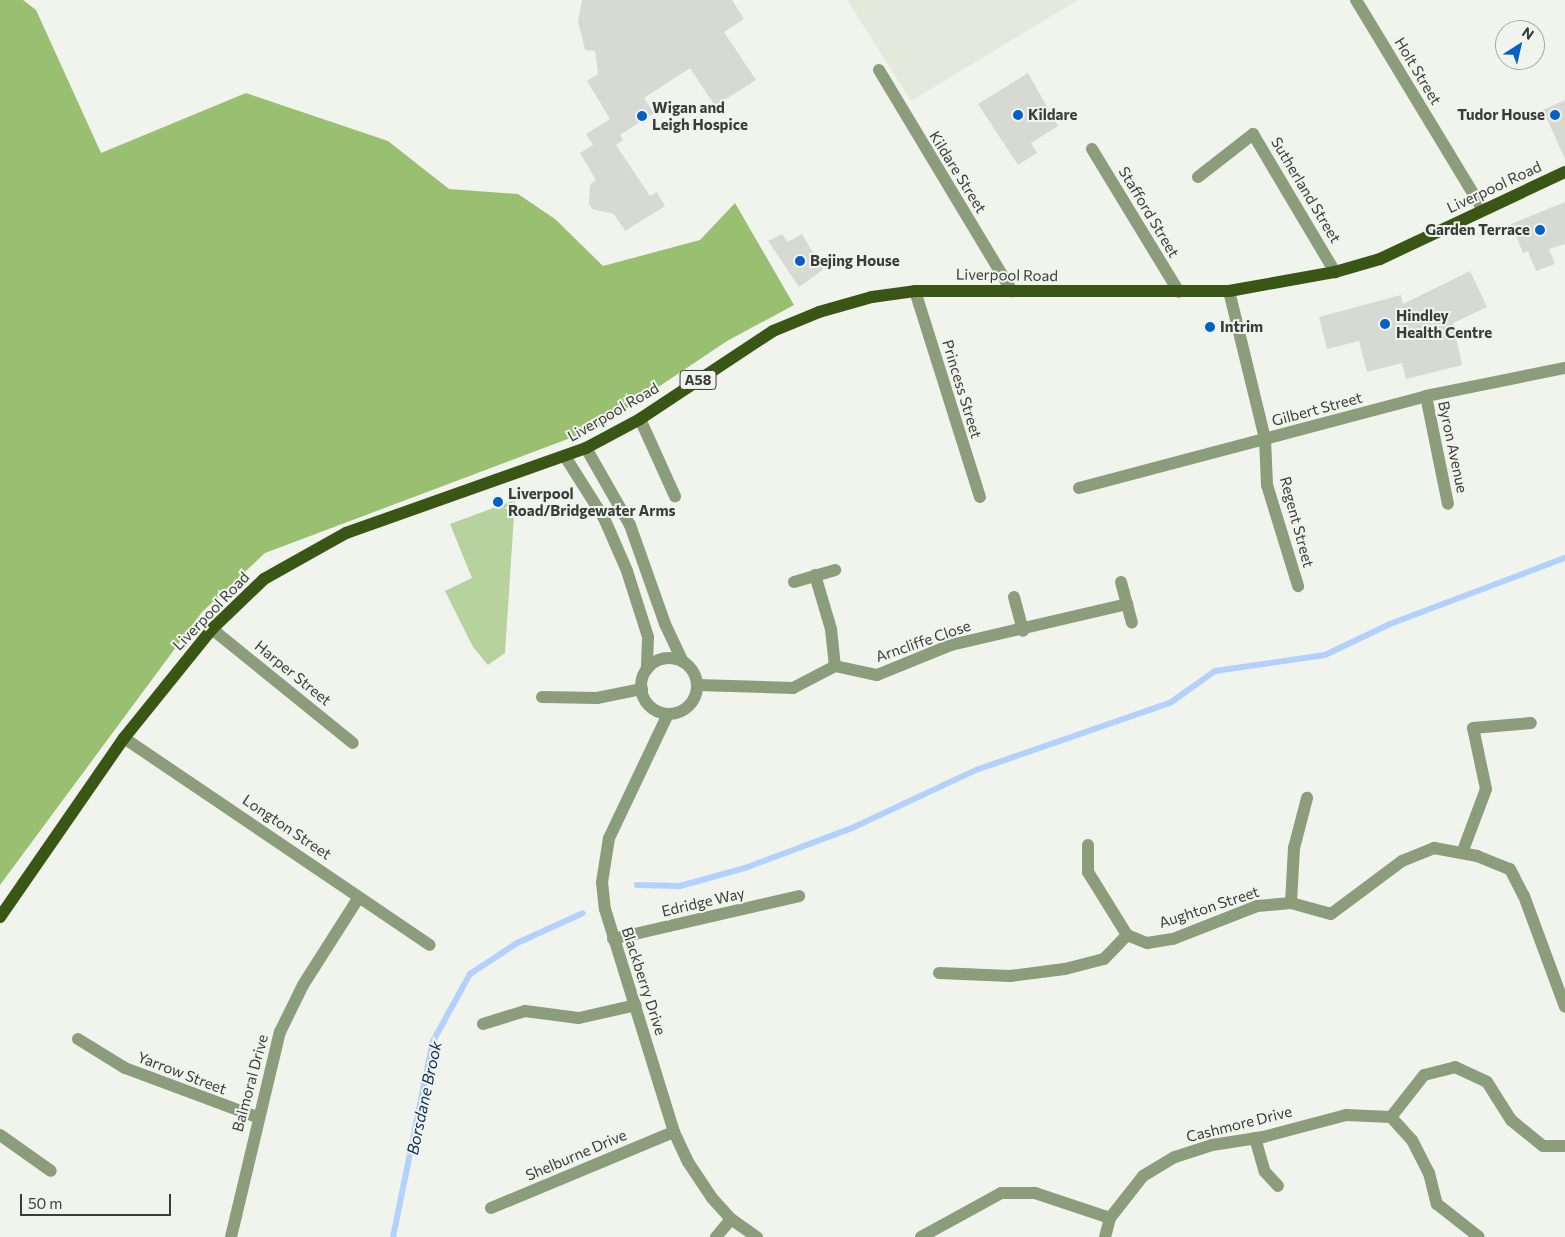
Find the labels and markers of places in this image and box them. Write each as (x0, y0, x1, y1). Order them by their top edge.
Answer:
place label: Wigan and Leigh Hospice (652, 98, 748, 133)
place label: Kildare (1028, 106, 1077, 124)
place label: Tudor House (1457, 106, 1545, 124)
marker: Kildare (1012, 109, 1024, 121)
marker: Tudor House (1549, 109, 1561, 121)
marker: Wigan and Leigh Hospice (636, 110, 648, 122)
place label: Garden Terrace (1425, 221, 1530, 239)
marker: Garden Terrace (1534, 224, 1546, 236)
place label: Bejing House (810, 252, 900, 270)
marker: Bejing House (794, 255, 806, 267)
place label: Hindley Health Centre (1396, 306, 1492, 341)
marker: Hindley Health Centre (1378, 317, 1392, 331)
place label: Intrim (1220, 318, 1263, 336)
marker: Intrim (1204, 321, 1216, 333)
place label: Liverpool Road/Bridgewater Arms (508, 484, 676, 519)
marker: Liverpool Road/Bridgewater Arms (492, 496, 504, 508)

